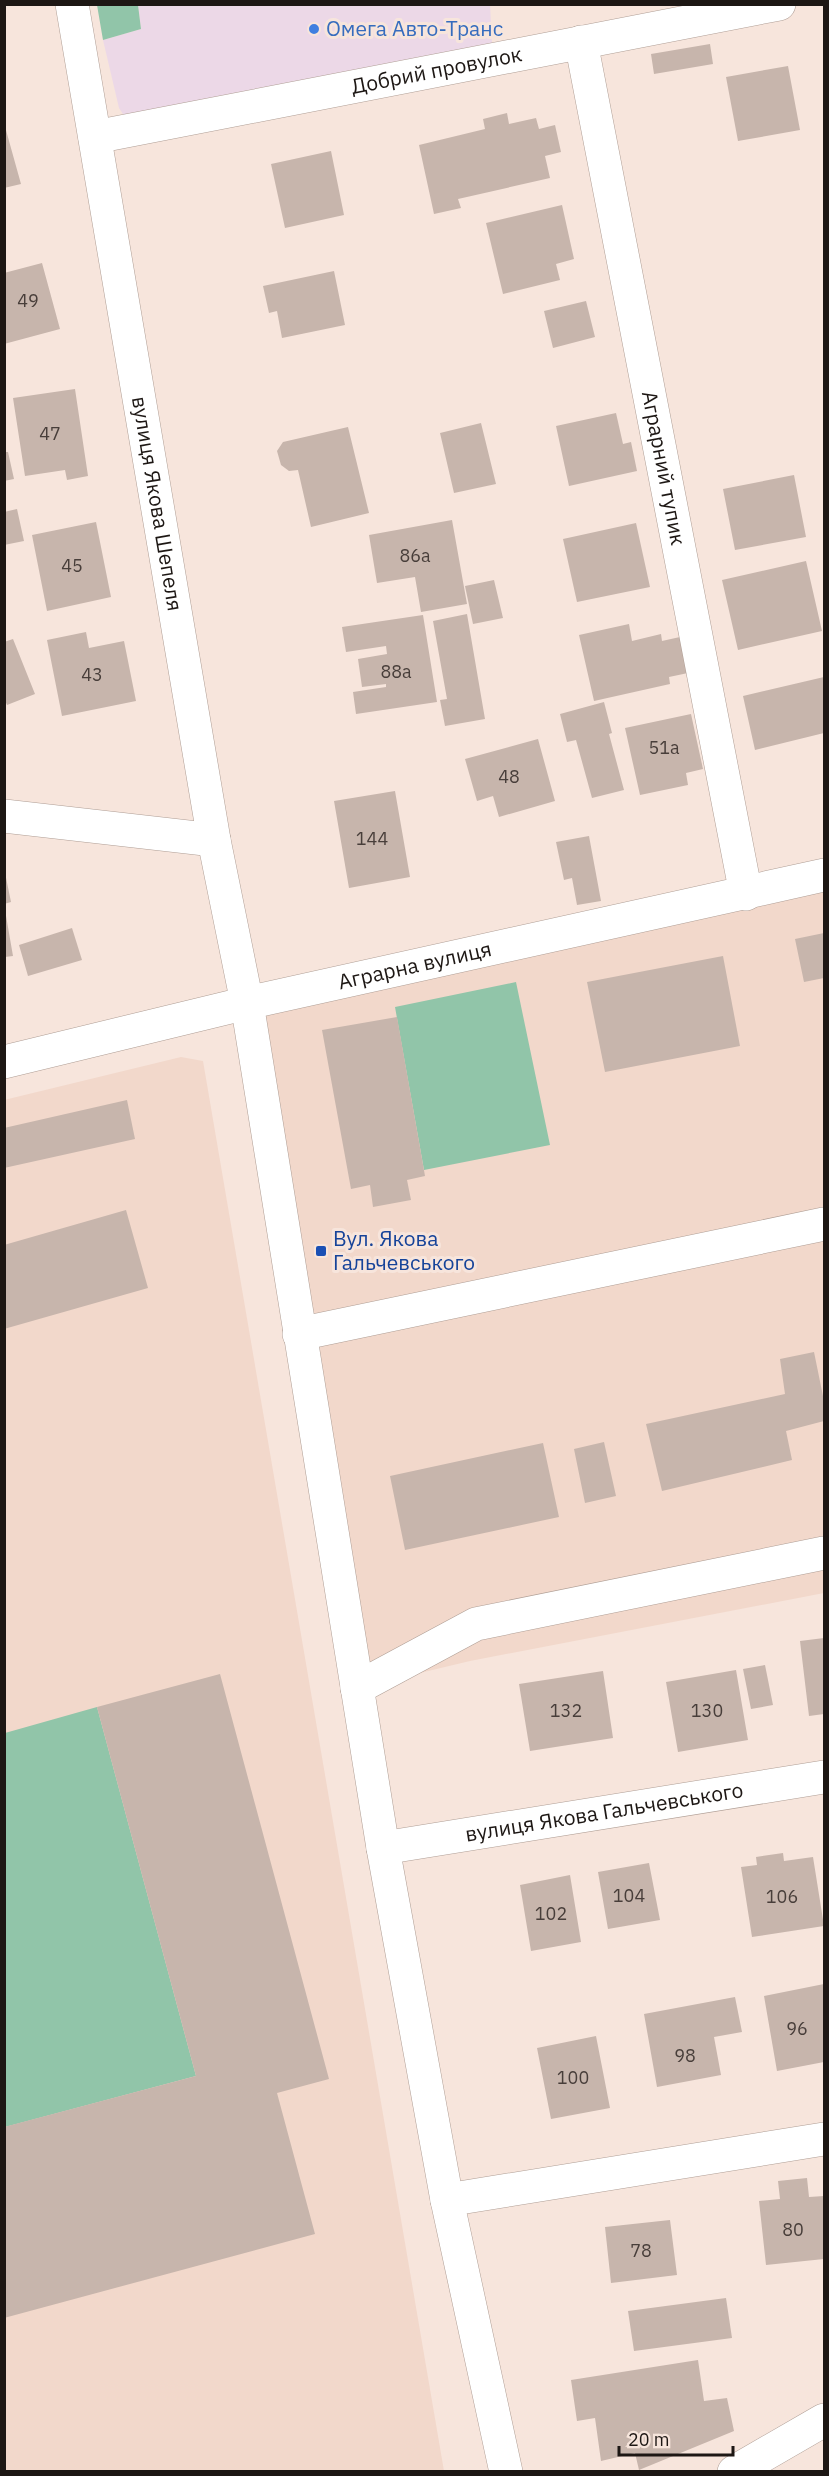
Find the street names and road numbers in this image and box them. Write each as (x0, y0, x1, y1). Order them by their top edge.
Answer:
street label: Добрий провулок (348, 39, 524, 100)
street label: Аграрний тупик (636, 388, 693, 548)
street label: вулиця Якова Шепеля (126, 394, 190, 613)
street label: Аграрна вулиця (335, 934, 494, 995)
street label: вулиця Якова Гальчевського (463, 1775, 745, 1848)

